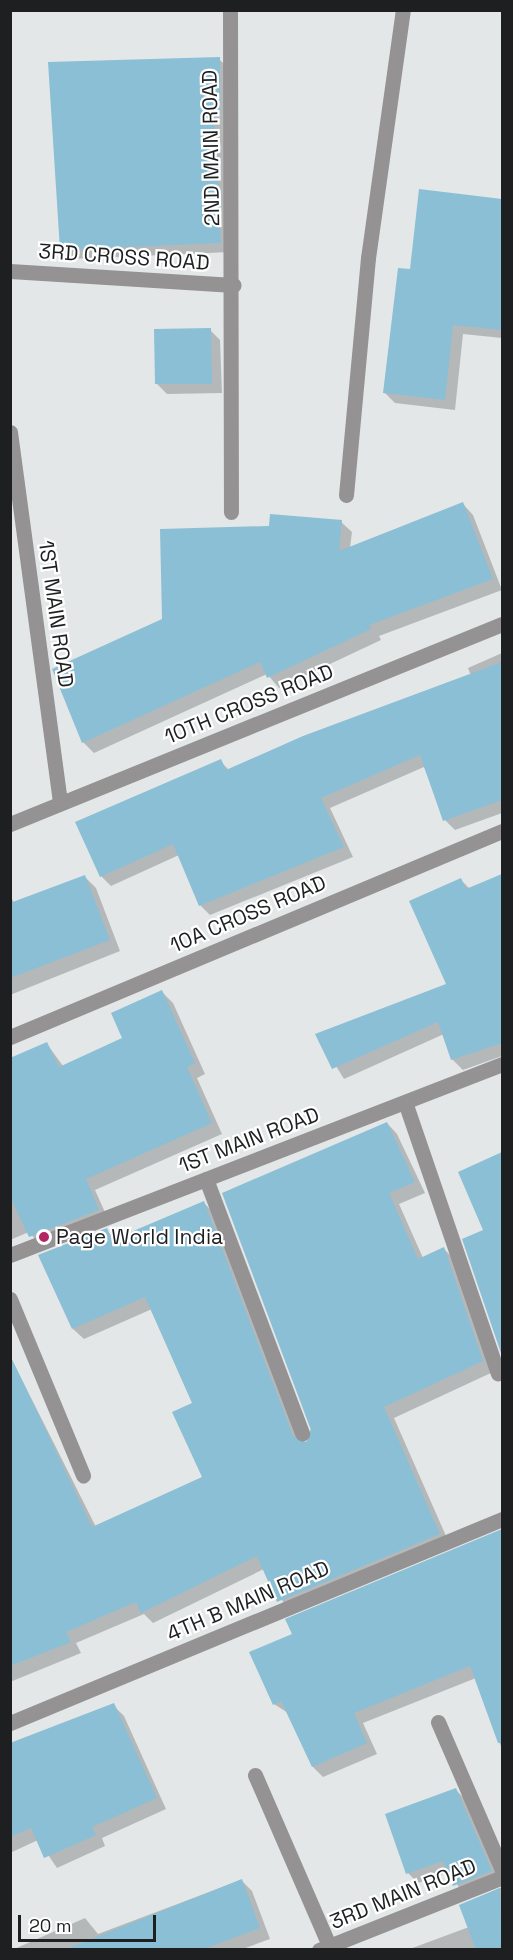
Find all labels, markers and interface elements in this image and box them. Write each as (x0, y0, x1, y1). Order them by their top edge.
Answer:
street label: 2ND MAIN ROAD (197, 70, 225, 226)
street label: 3RD CROSS ROAD (38, 238, 210, 276)
street label: 1ST MAIN ROAD (33, 539, 79, 689)
street label: 10TH CROSS ROAD (161, 659, 337, 749)
street label: 10A CROSS ROAD (166, 870, 330, 958)
street label: 1ST MAIN ROAD (175, 1102, 323, 1178)
place label: Page World India (56, 1224, 223, 1250)
marker: Page World India (37, 1230, 51, 1244)
street label: 4TH B MAIN ROAD (163, 1555, 333, 1647)
street label: 3RD MAIN ROAD (326, 1853, 480, 1935)
scale bar (21, 1903, 159, 1941)
text: 20 m (29, 1914, 72, 1937)

